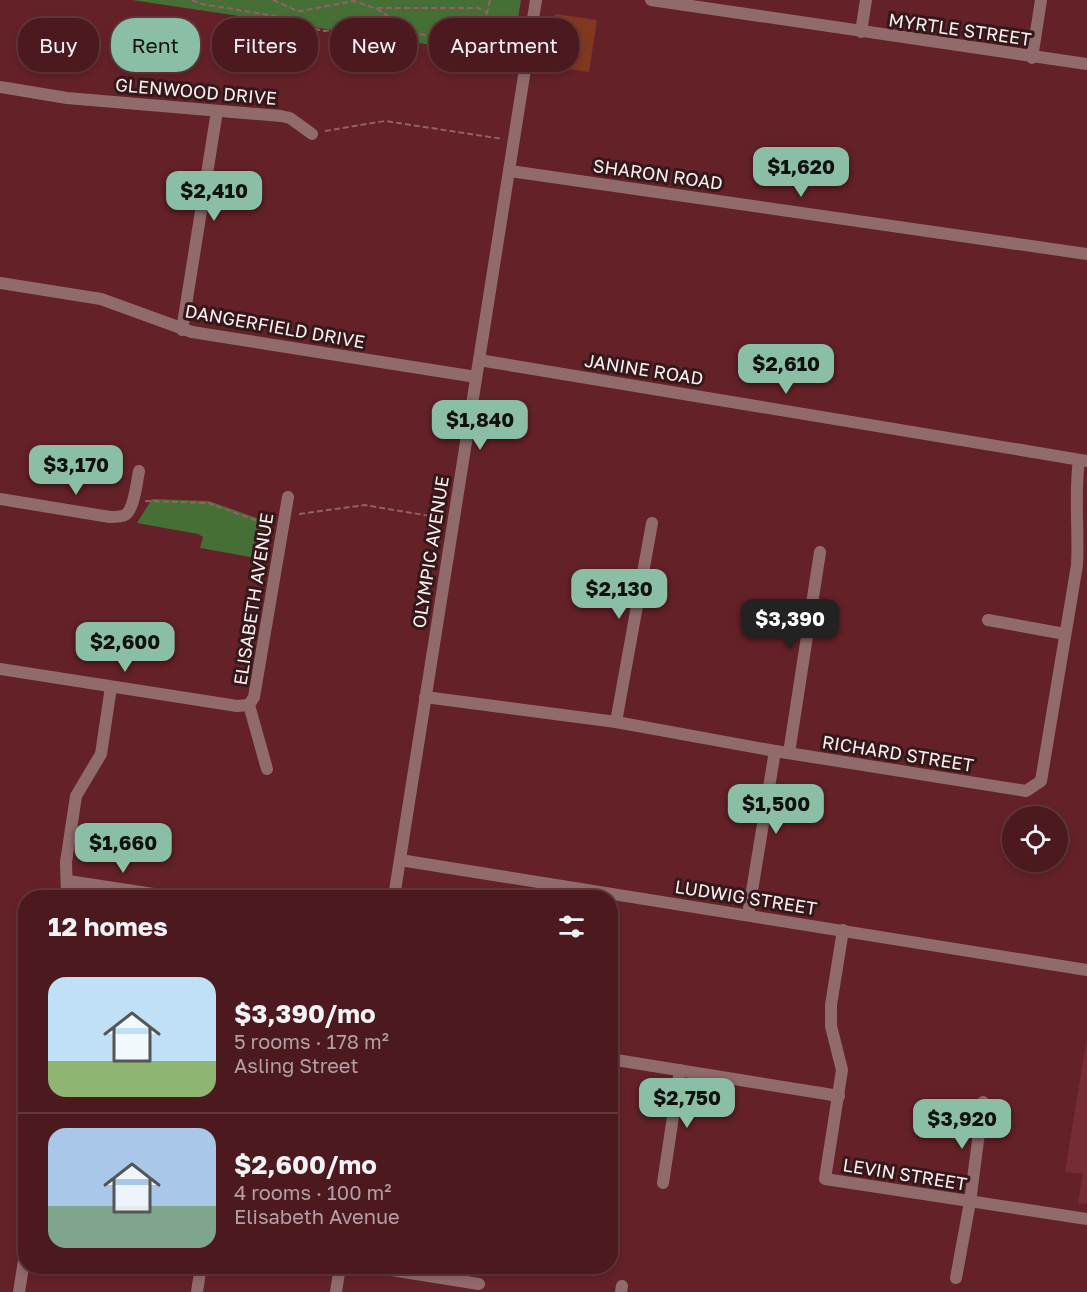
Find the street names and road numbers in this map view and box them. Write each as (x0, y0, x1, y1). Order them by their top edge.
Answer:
street label: MYRTLE STREET (887, 8, 1033, 50)
street label: GLENWOOD DRIVE (114, 73, 278, 109)
street label: SHARON ROAD (592, 154, 724, 194)
street label: DANGERFIELD DRIVE (183, 299, 367, 353)
street label: JANINE ROAD (583, 349, 705, 389)
street label: OLYMPIC AVENUE (407, 474, 453, 630)
street label: ELISABETH AVENUE (229, 511, 277, 687)
street label: RICHARD STREET (821, 730, 975, 776)
street label: LUDWIG STREET (673, 875, 819, 919)
street label: LEVIN STREET (841, 1153, 969, 1195)

